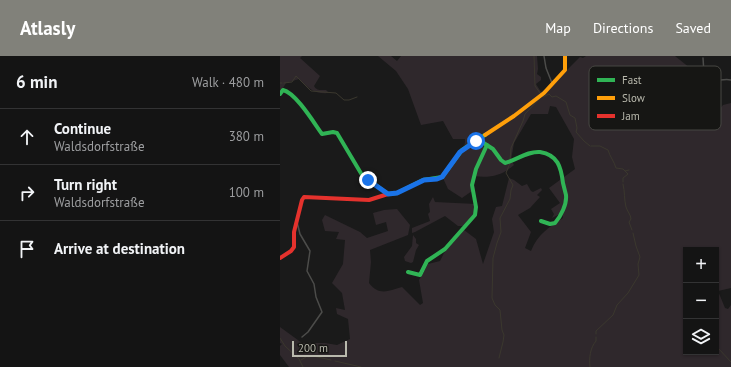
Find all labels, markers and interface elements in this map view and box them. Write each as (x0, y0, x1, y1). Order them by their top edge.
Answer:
text: Atlasly (20, 16, 75, 40)
text: Map (545, 19, 571, 37)
text: Directions (593, 19, 653, 37)
text: Saved (675, 19, 711, 37)
legend (589, 66, 721, 130)
text: 6 min (16, 71, 57, 93)
text: Fast (622, 73, 642, 87)
text: Walk · 480 m (192, 74, 264, 91)
text: Slow (622, 91, 645, 105)
text: Jam (621, 109, 640, 123)
text: Continue (54, 119, 111, 138)
icon: ahead (16, 126, 38, 148)
text: 380 m (229, 128, 264, 145)
route start (467, 132, 485, 150)
text: Waldsdorfstraße (54, 138, 145, 155)
route end (359, 171, 377, 189)
text: Turn right (54, 175, 117, 194)
icon: right (16, 182, 38, 204)
text: 100 m (229, 184, 264, 201)
text: Waldsdorfstraße (54, 194, 145, 211)
icon: arrive (16, 238, 38, 260)
text: Arrive at destination (54, 239, 185, 258)
map controls (683, 247, 719, 355)
button: + (683, 247, 719, 283)
button: − (683, 283, 719, 319)
button: layers (683, 319, 719, 355)
scale bar (292, 339, 347, 358)
text: 200 m (298, 341, 328, 355)

